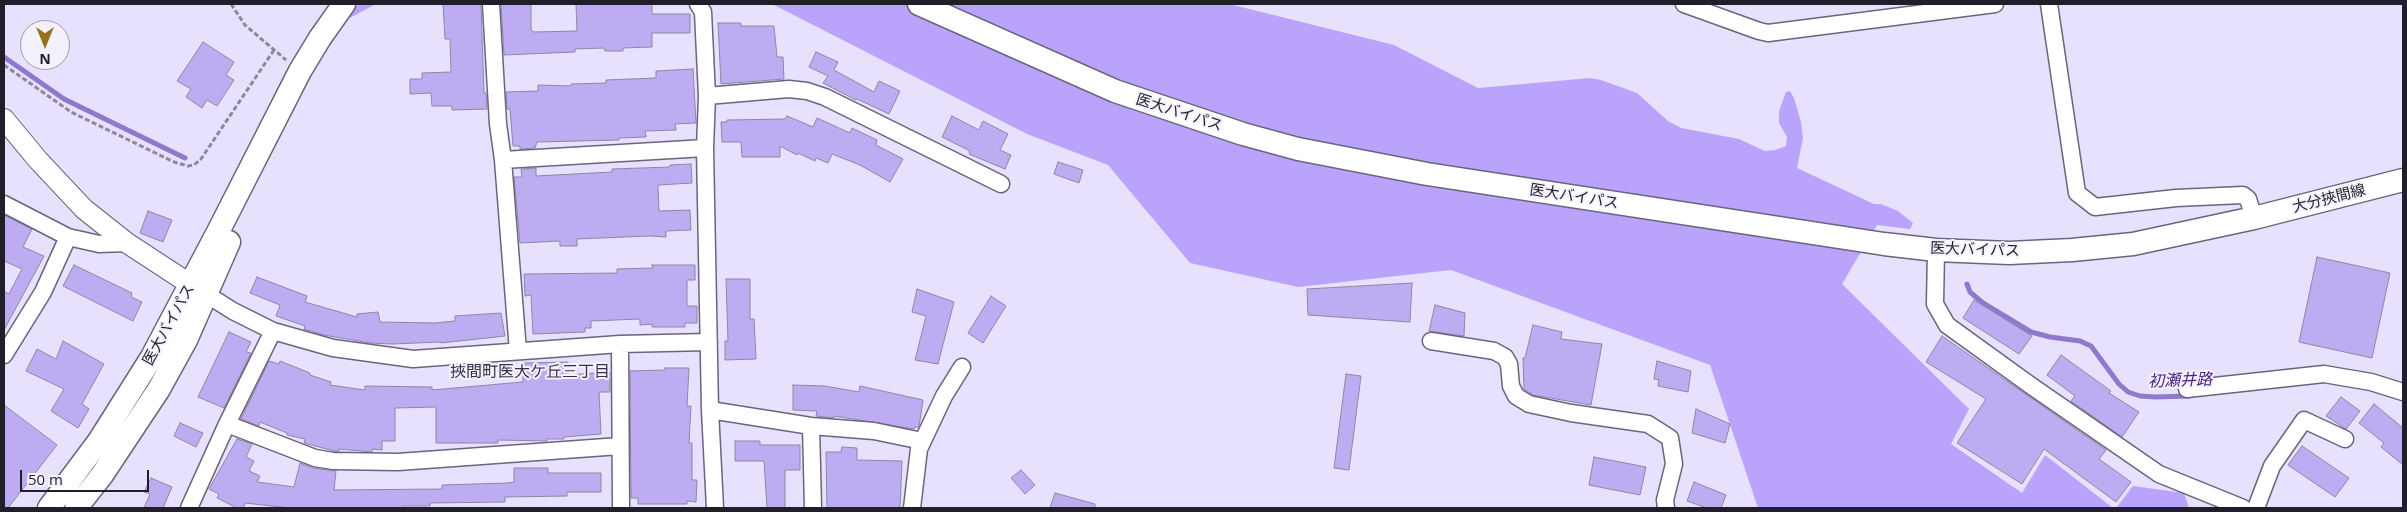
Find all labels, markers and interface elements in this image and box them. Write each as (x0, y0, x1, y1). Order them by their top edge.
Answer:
north arrow (20, 20, 70, 70)
text: N (39, 50, 51, 69)
street label: 医大バイパス (1133, 91, 1225, 135)
street label: 医大バイパス (1528, 181, 1620, 213)
street label: 大分挾間線 (2290, 181, 2368, 217)
street label: 医大バイパス (1930, 239, 2020, 261)
street label: 医大バイパス (139, 281, 199, 369)
district label: 挾間町医大ケ丘三丁目 (450, 362, 610, 382)
water label: 初瀬井路 (2148, 370, 2212, 392)
scale bar (22, 460, 151, 492)
text: 50 m (28, 469, 63, 489)

